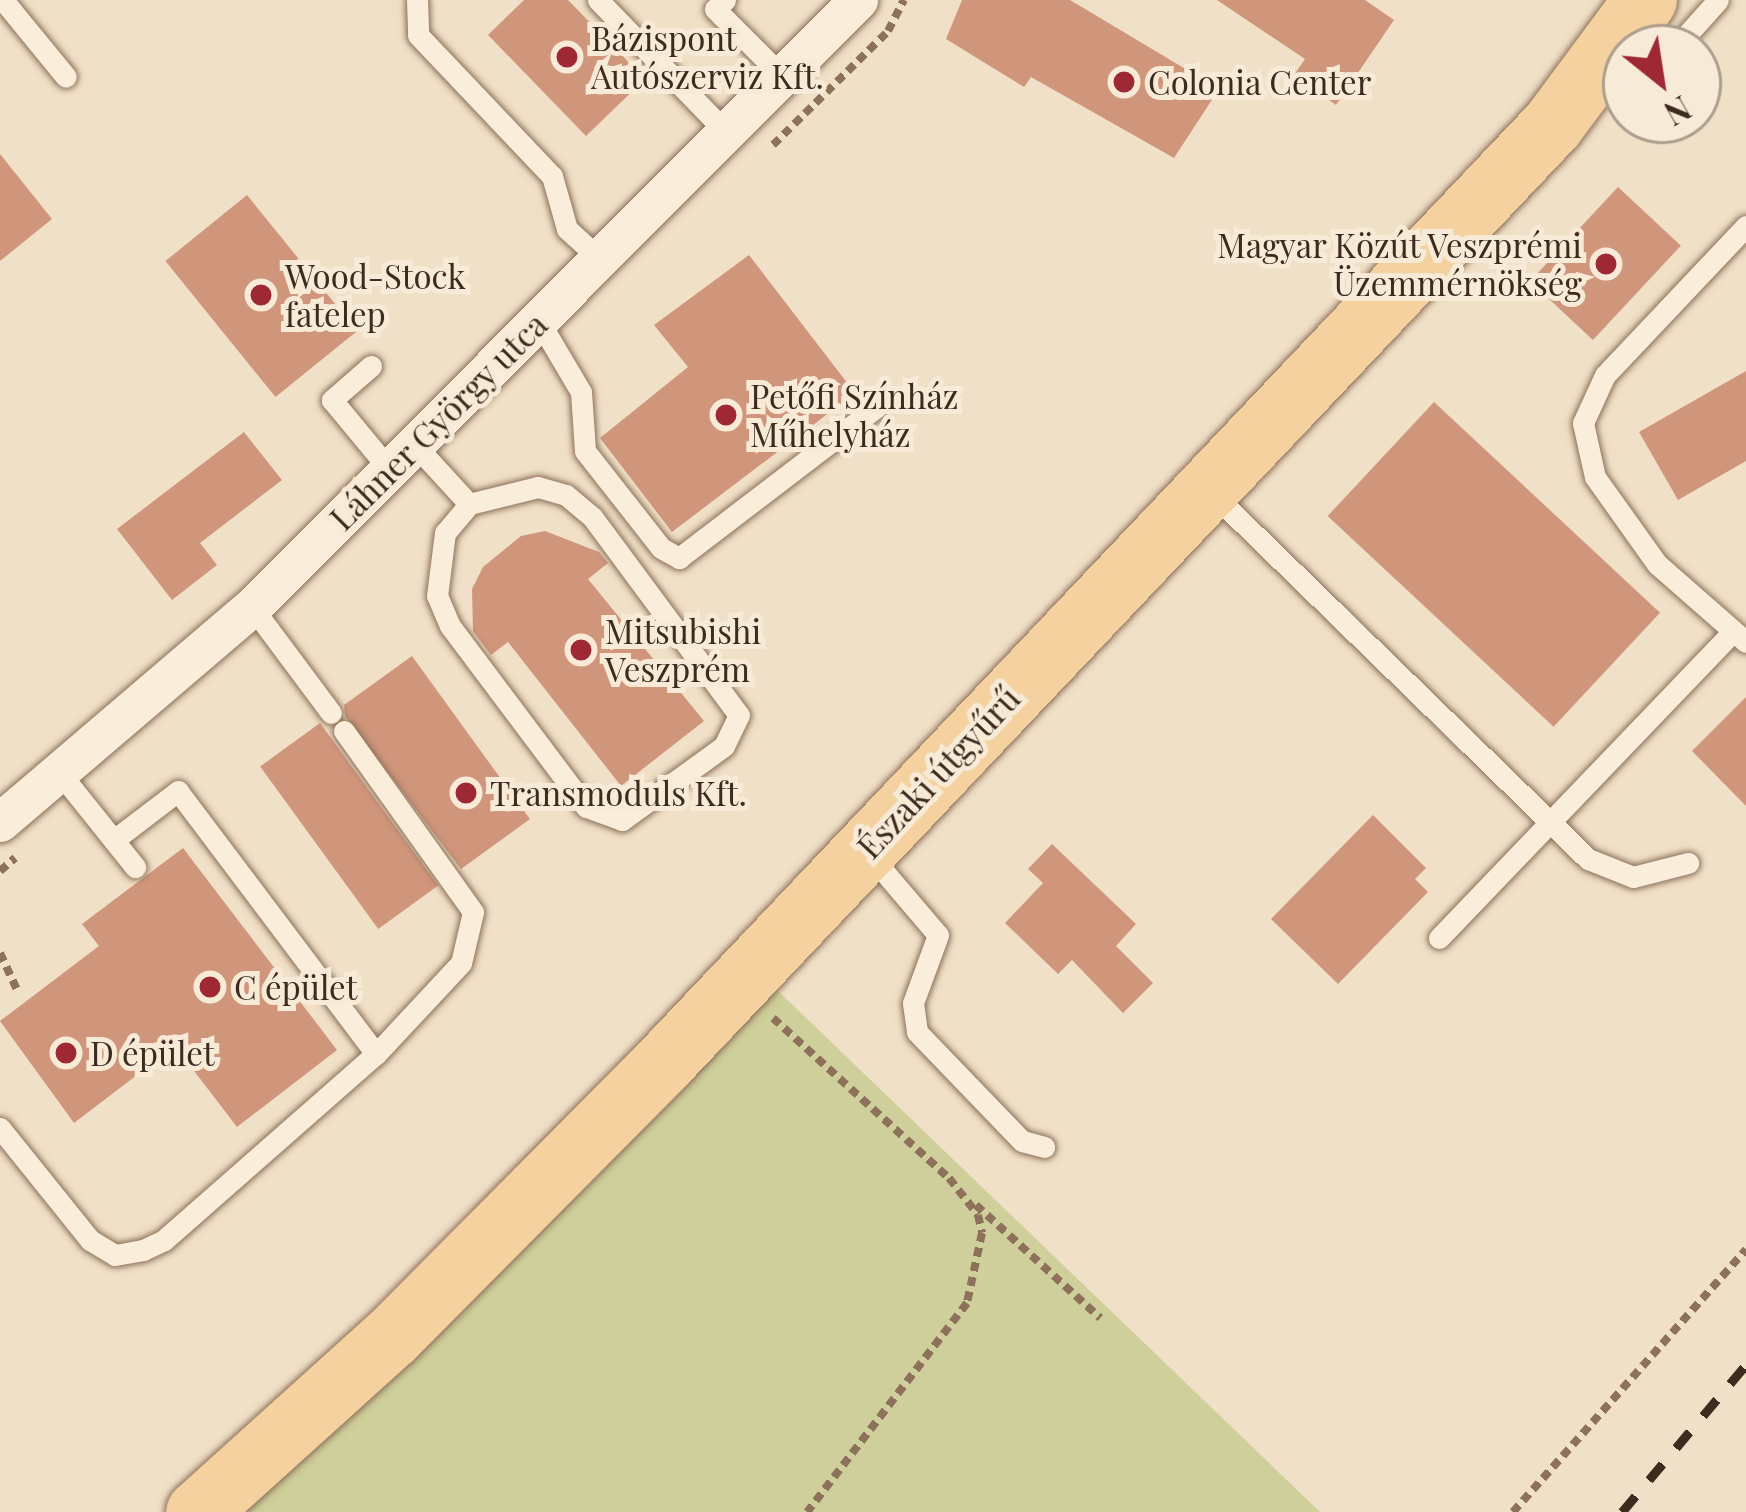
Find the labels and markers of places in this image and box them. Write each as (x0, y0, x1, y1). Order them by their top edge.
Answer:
place label: Bázispont Autószerviz Kft. (591, 18, 824, 96)
marker: Bázispont Autószerviz Kft. (554, 44, 580, 70)
place label: Colonia Center (1148, 62, 1372, 102)
marker: Colonia Center (1111, 69, 1137, 95)
place label: Magyar Közút Veszprémi Üzemmérnökség (1215, 225, 1582, 303)
marker: Magyar Közút Veszprémi Üzemmérnökség (1593, 251, 1619, 277)
place label: Wood-Stock fatelep (285, 256, 466, 334)
marker: Wood-Stock fatelep (248, 282, 274, 308)
place label: Petőfi Színház Műhelyház (750, 376, 959, 454)
marker: Petőfi Színház Műhelyház (713, 402, 739, 428)
place label: Mitsubishi Veszprém (605, 611, 761, 689)
marker: Mitsubishi Veszprém (568, 637, 594, 663)
place label: Transmoduls Kft. (490, 773, 747, 813)
marker: Transmoduls Kft. (453, 780, 479, 806)
place label: C épület (234, 967, 357, 1007)
marker: C épület (197, 974, 223, 1000)
place label: D épület (90, 1033, 215, 1073)
marker: D épület (53, 1040, 79, 1066)

